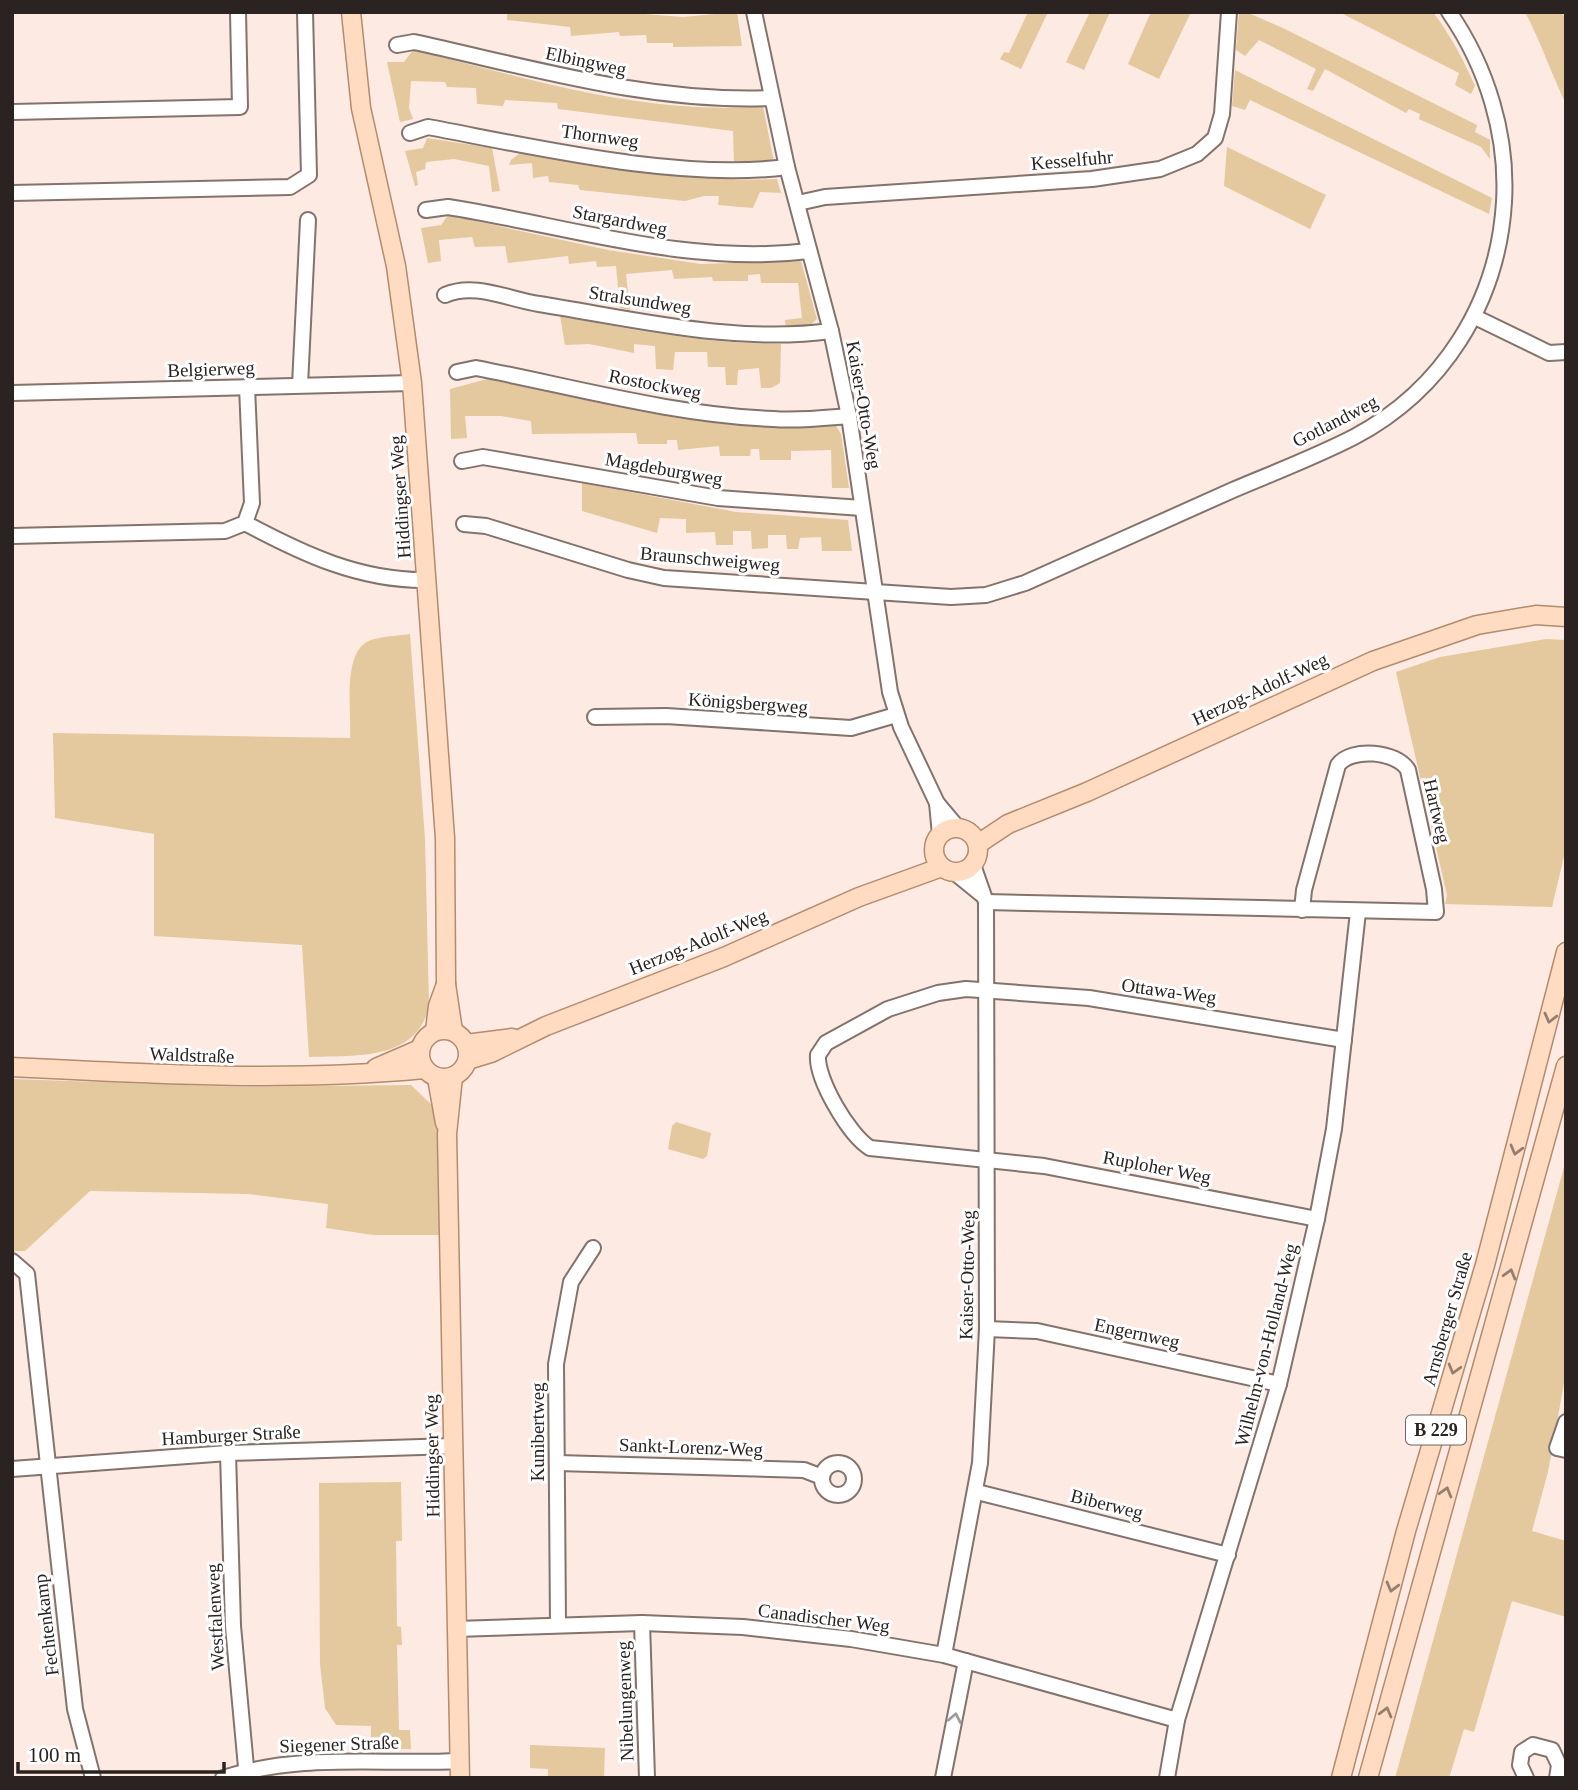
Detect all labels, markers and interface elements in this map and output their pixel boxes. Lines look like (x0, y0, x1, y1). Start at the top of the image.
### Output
street label: Elbingweg (544, 42, 629, 80)
street label: Thornweg (560, 120, 641, 152)
street label: Kesselfuhr (1030, 146, 1115, 174)
street label: Stargardweg (571, 201, 669, 240)
street label: Stralsundweg (587, 282, 693, 319)
street label: Kaiser-Otto-Weg (842, 339, 886, 471)
street label: Belgierweg (167, 357, 256, 381)
street label: Rostockweg (607, 365, 704, 403)
street label: Gotlandweg (1289, 390, 1382, 451)
street label: Hiddingser Weg (385, 434, 415, 559)
street label: Magdeburgweg (604, 448, 725, 490)
street label: Braunschweigweg (639, 542, 781, 576)
street label: Herzog-Adolf-Weg (1189, 648, 1332, 730)
street label: Königsbergweg (687, 688, 809, 718)
street label: Hartweg (1419, 777, 1455, 846)
street label: Herzog-Adolf-Weg (626, 905, 771, 979)
street label: Ottawa-Weg (1120, 974, 1218, 1008)
one-way arrow (1544, 1012, 1558, 1024)
street label: Waldstraße (149, 1043, 235, 1067)
one-way arrow (1510, 1143, 1524, 1155)
street label: Ruploher Weg (1101, 1146, 1213, 1188)
street label: Kaiser-Otto-Weg (955, 1209, 979, 1340)
street label: Wilhelm-von-Holland-Weg (1231, 1241, 1302, 1449)
street label: Arnsberger Straße (1418, 1250, 1476, 1388)
one-way arrow (1501, 1268, 1516, 1280)
street label: Engernweg (1092, 1314, 1182, 1352)
one-way arrow (1448, 1362, 1463, 1374)
street label: Kunibertweg (527, 1382, 548, 1482)
street label: Hiddingser Weg (420, 1394, 444, 1518)
road number: B 229 (1406, 1415, 1466, 1444)
street label: Hamburger Straße (161, 1421, 301, 1449)
street label: Sankt-Lorenz-Weg (619, 1434, 764, 1460)
street label: Biberweg (1069, 1485, 1146, 1523)
one-way arrow (1437, 1487, 1452, 1499)
street label: Westfalenweg (202, 1562, 228, 1671)
street label: Fechtenkamp (29, 1573, 63, 1677)
one-way arrow (1385, 1581, 1400, 1593)
street label: Canadischer Weg (757, 1599, 892, 1637)
street label: Nibelungenweg (612, 1640, 638, 1761)
one-way arrow (1378, 1706, 1392, 1718)
one-way arrow (947, 1712, 962, 1724)
scale bar (18, 1730, 224, 1774)
street label: Siegener Straße (279, 1731, 399, 1757)
text: 100 m (28, 1743, 81, 1767)

